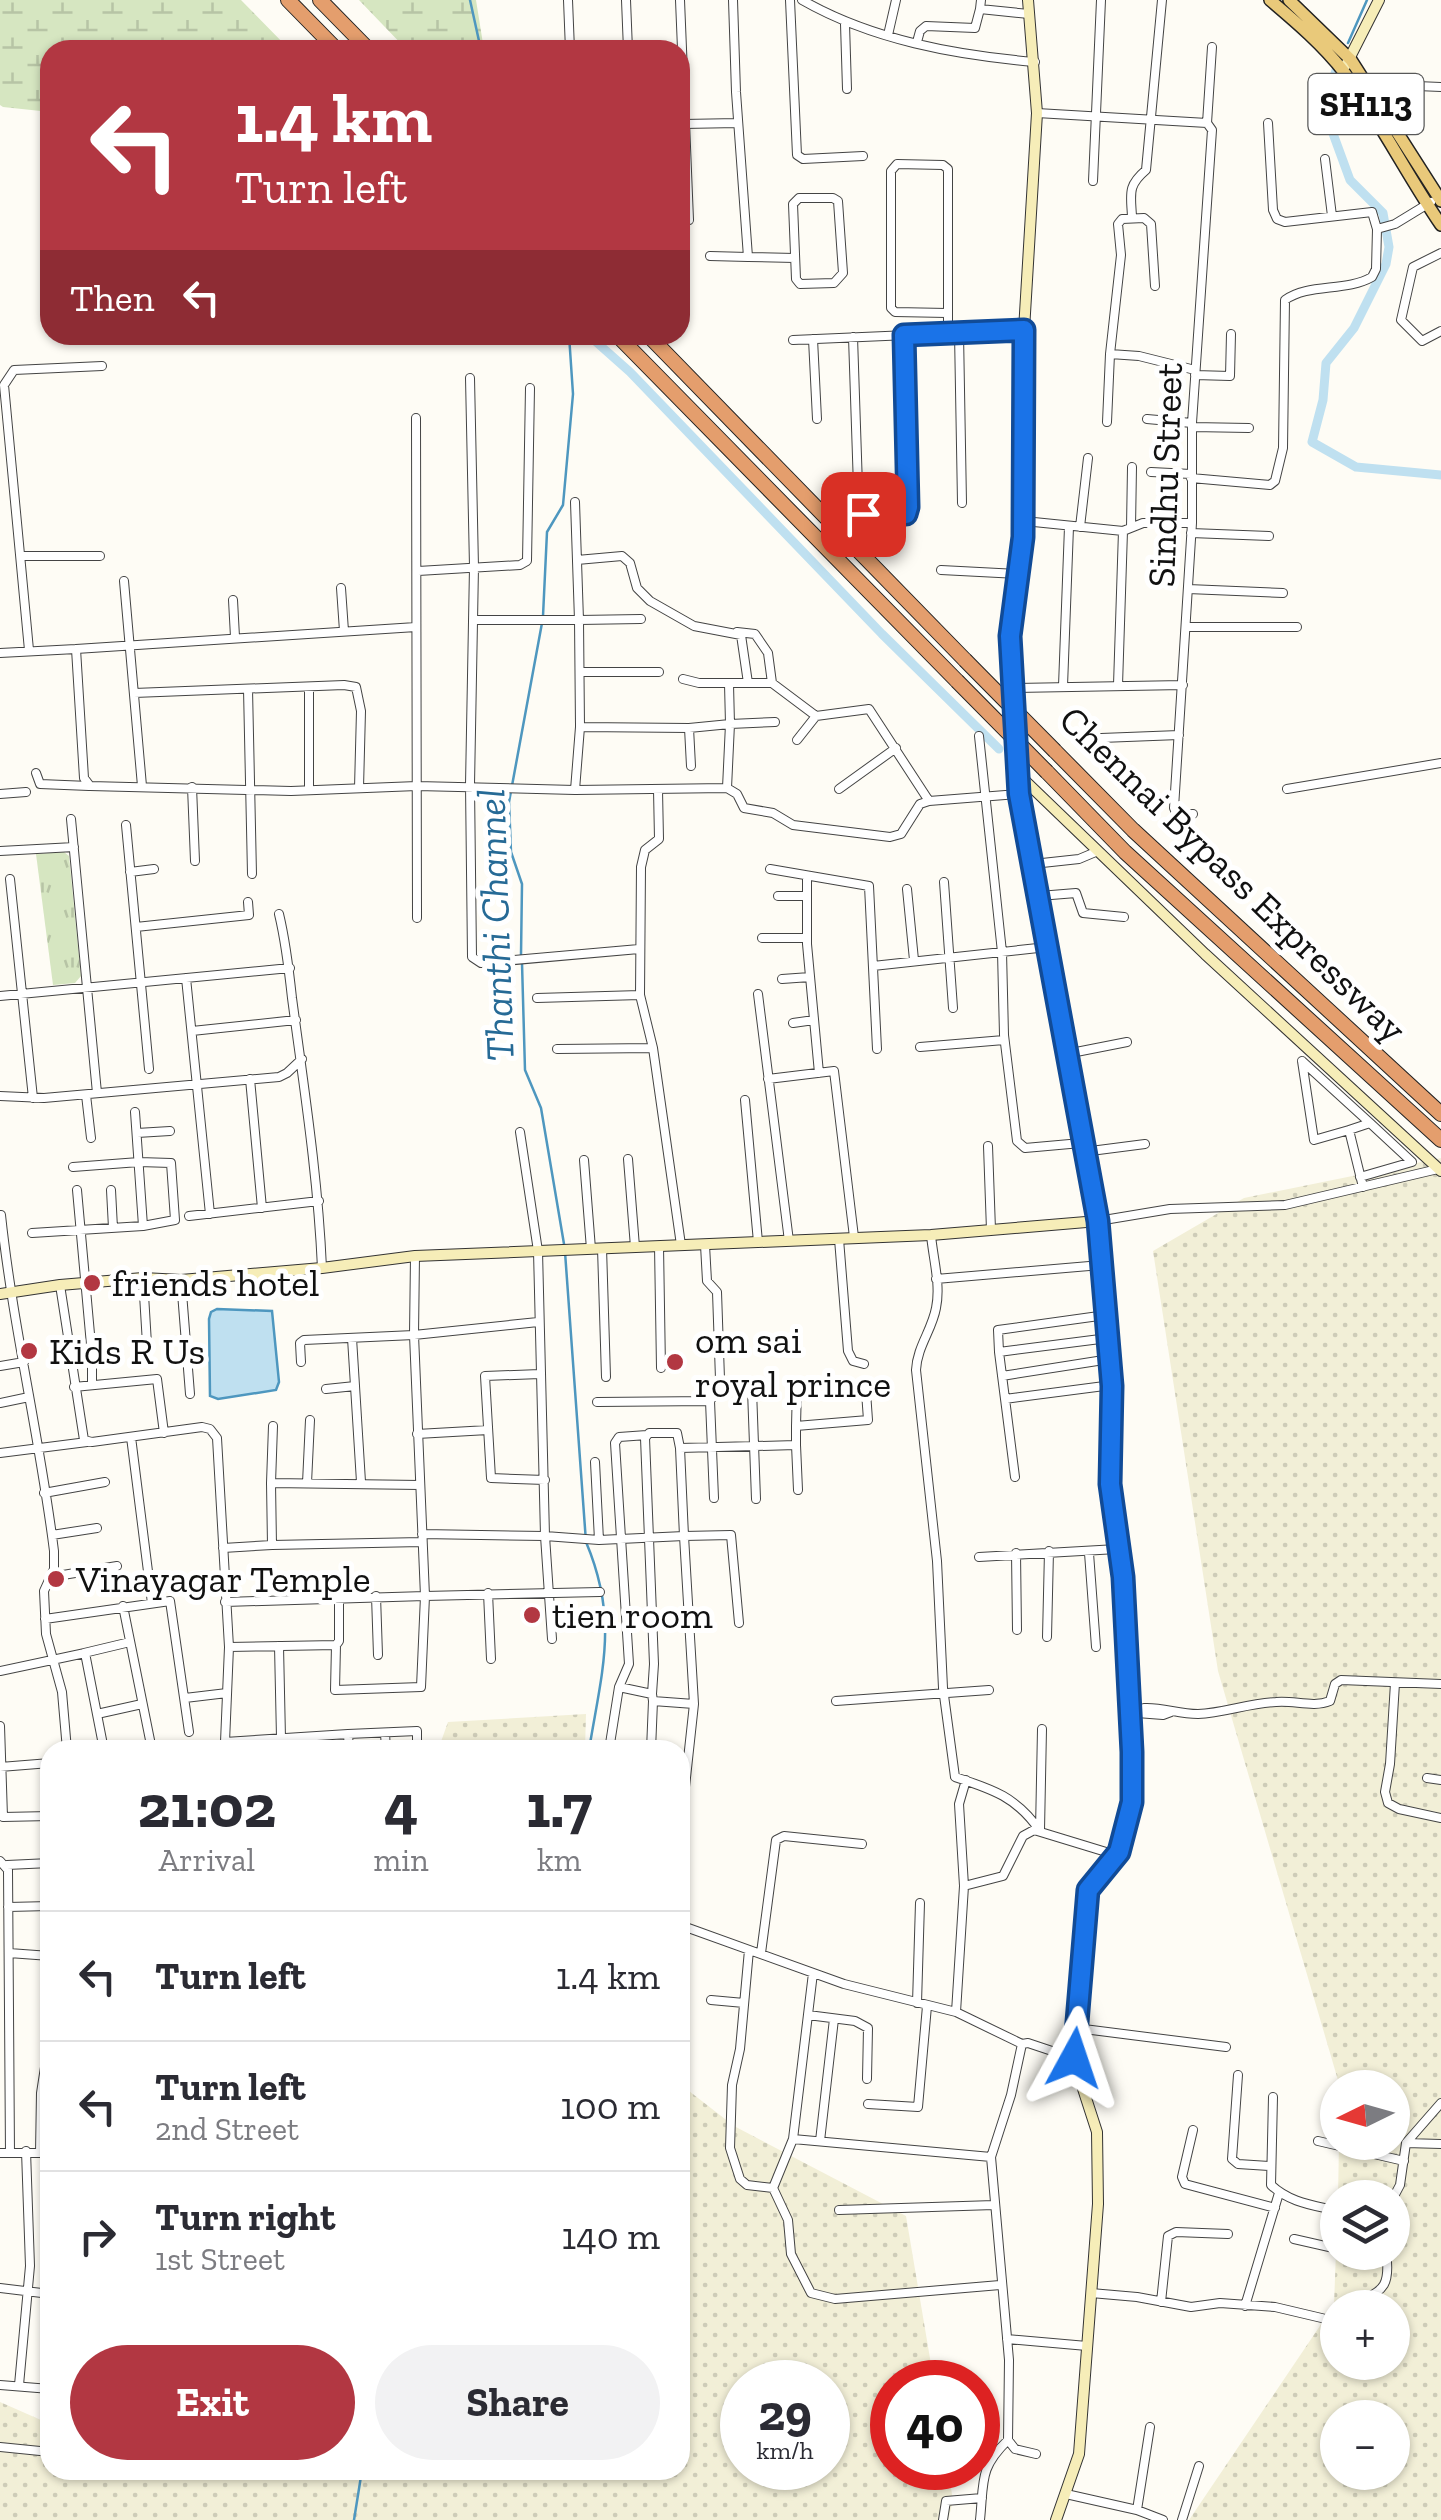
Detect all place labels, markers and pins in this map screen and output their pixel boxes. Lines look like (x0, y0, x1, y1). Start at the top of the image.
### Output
pin (821, 472, 906, 557)
place label: friends hotel (112, 1260, 319, 1306)
marker: friends hotel (81, 1272, 103, 1294)
place label: om sai royal prince (695, 1317, 891, 1407)
place label: Kids R Us (49, 1328, 205, 1374)
marker: Kids R Us (18, 1340, 40, 1362)
marker: om sai royal prince (664, 1351, 686, 1373)
place label: Vinayagar Temple (75, 1556, 371, 1602)
marker: Vinayagar Temple (45, 1568, 67, 1590)
place label: tien room (552, 1592, 713, 1638)
marker: tien room (521, 1604, 543, 1626)

